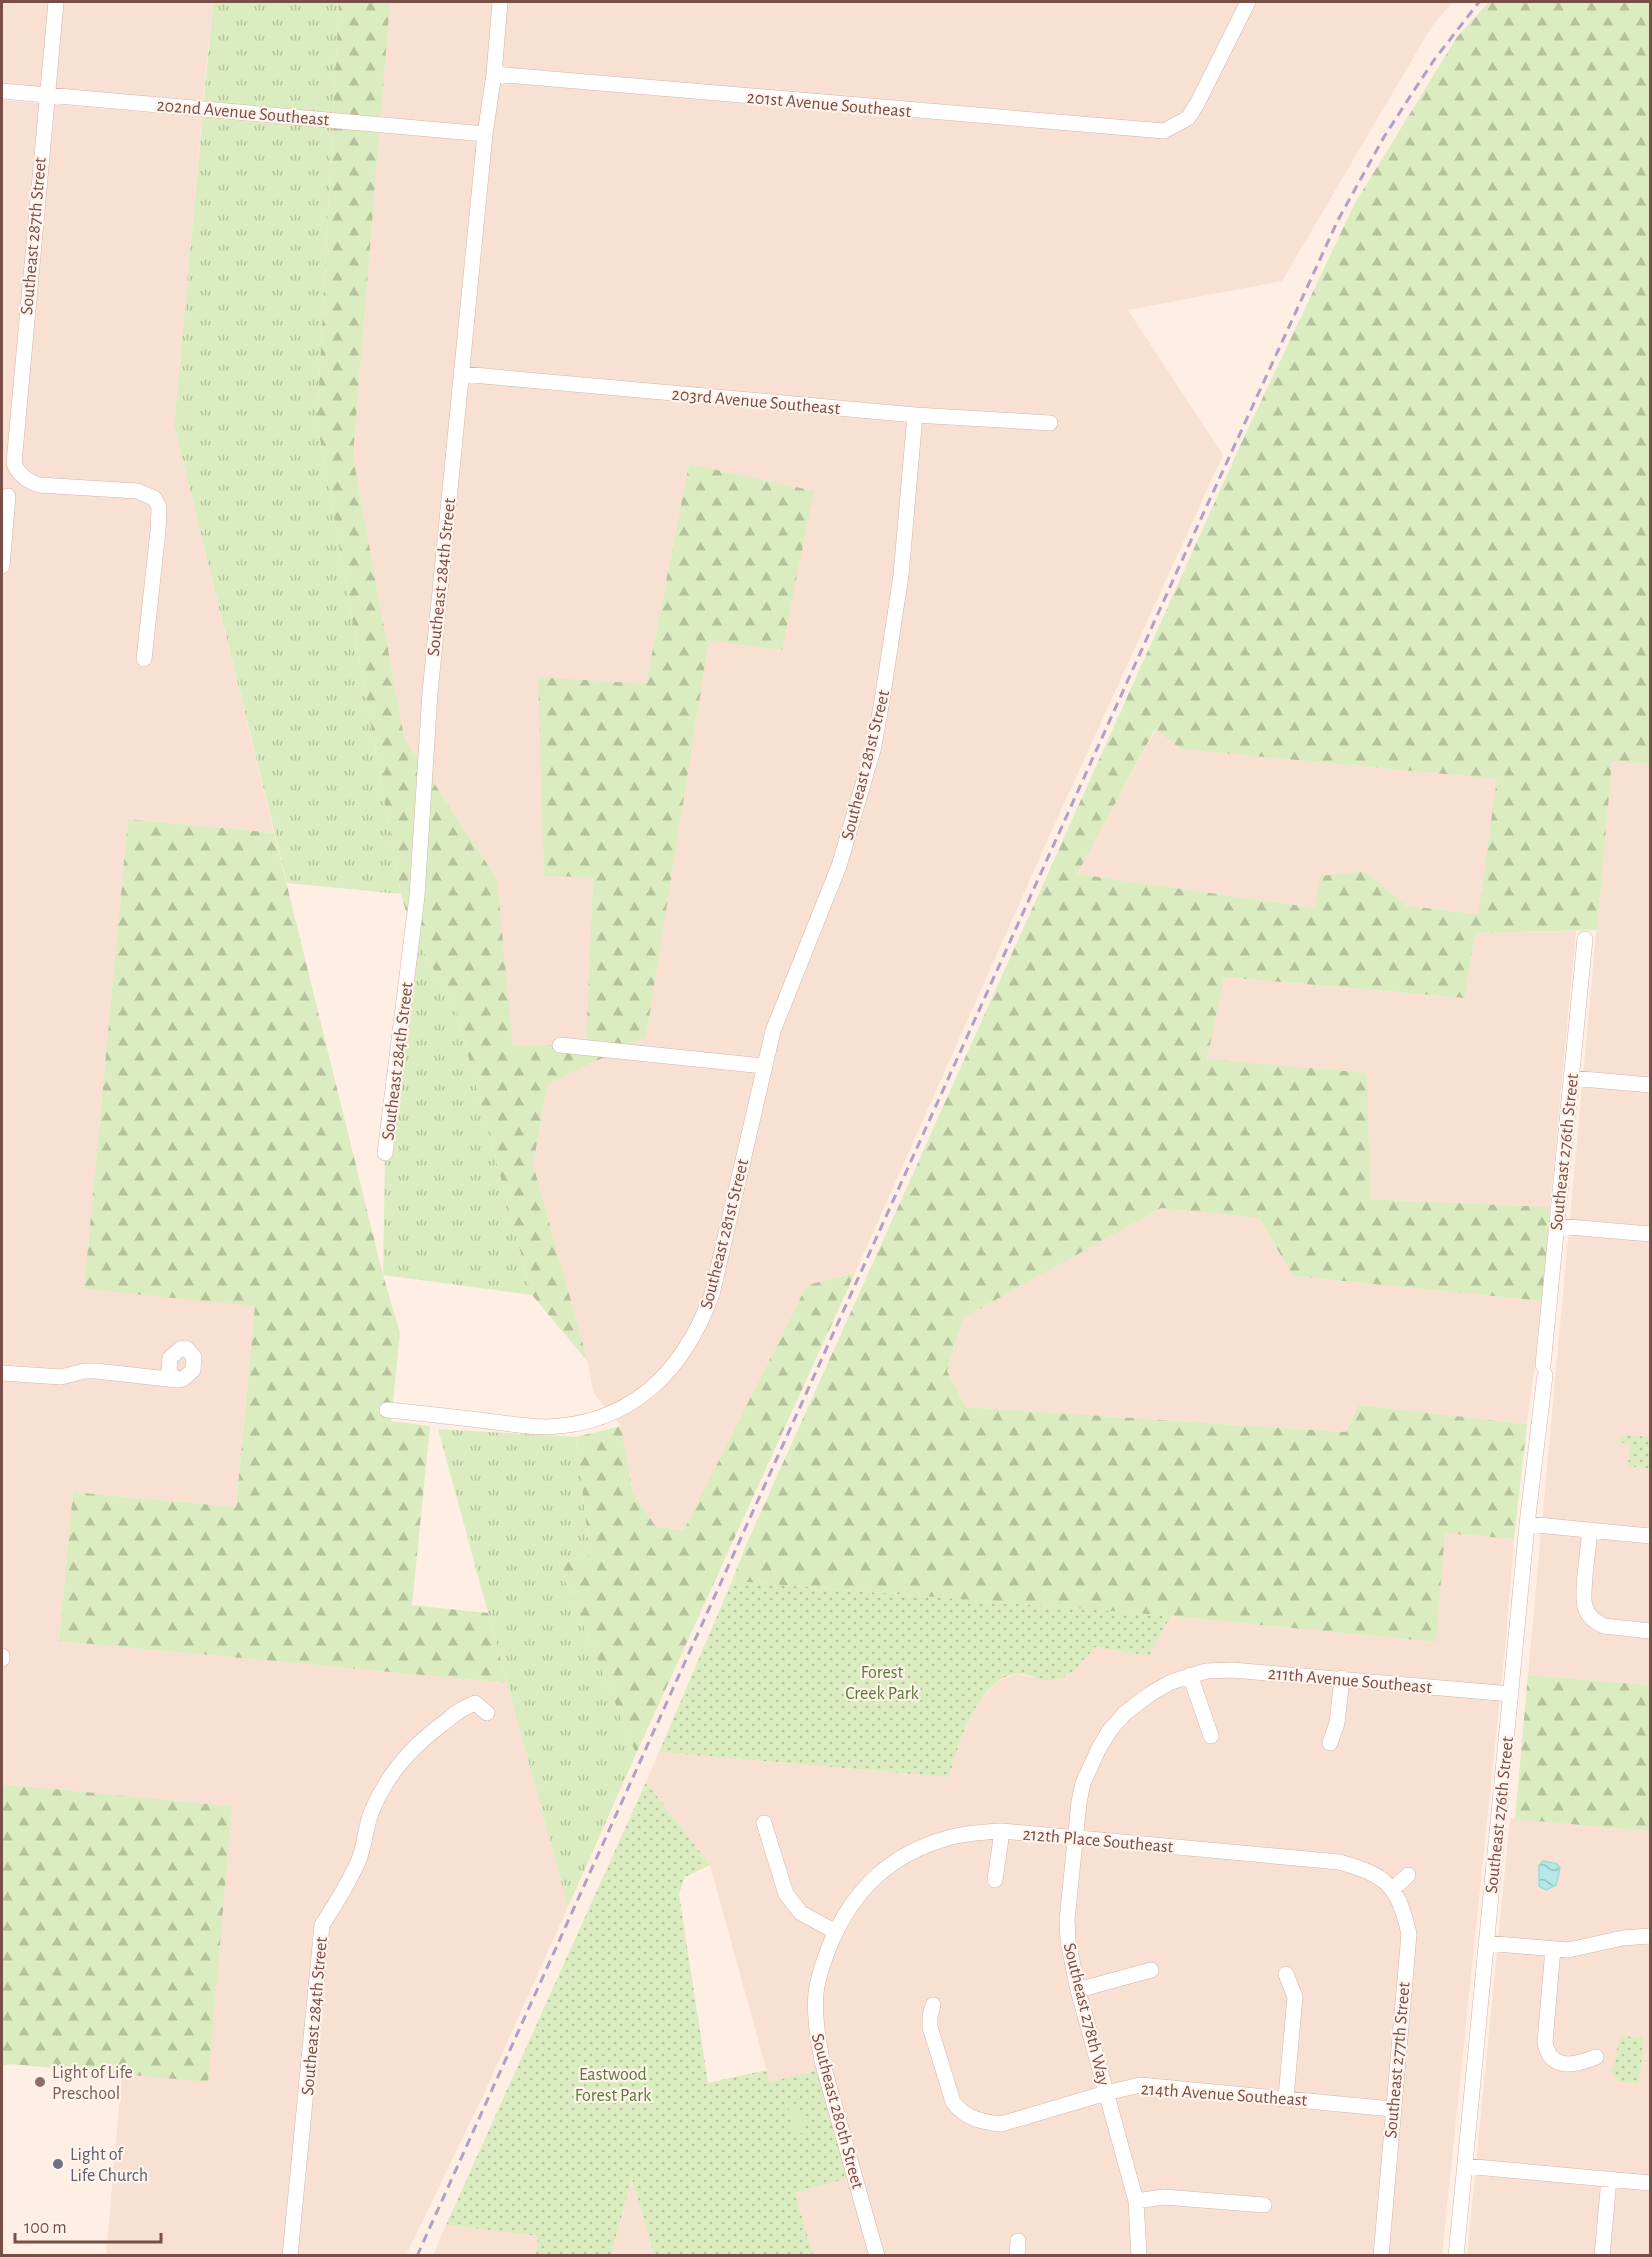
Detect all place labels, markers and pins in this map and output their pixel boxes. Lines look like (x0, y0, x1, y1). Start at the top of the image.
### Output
place label: Light of Life Preschool (52, 2064, 133, 2103)
marker: Light of Life Preschool (33, 2075, 47, 2089)
place label: Light of Life Church (70, 2146, 148, 2185)
marker: Light of Life Church (51, 2157, 65, 2171)

